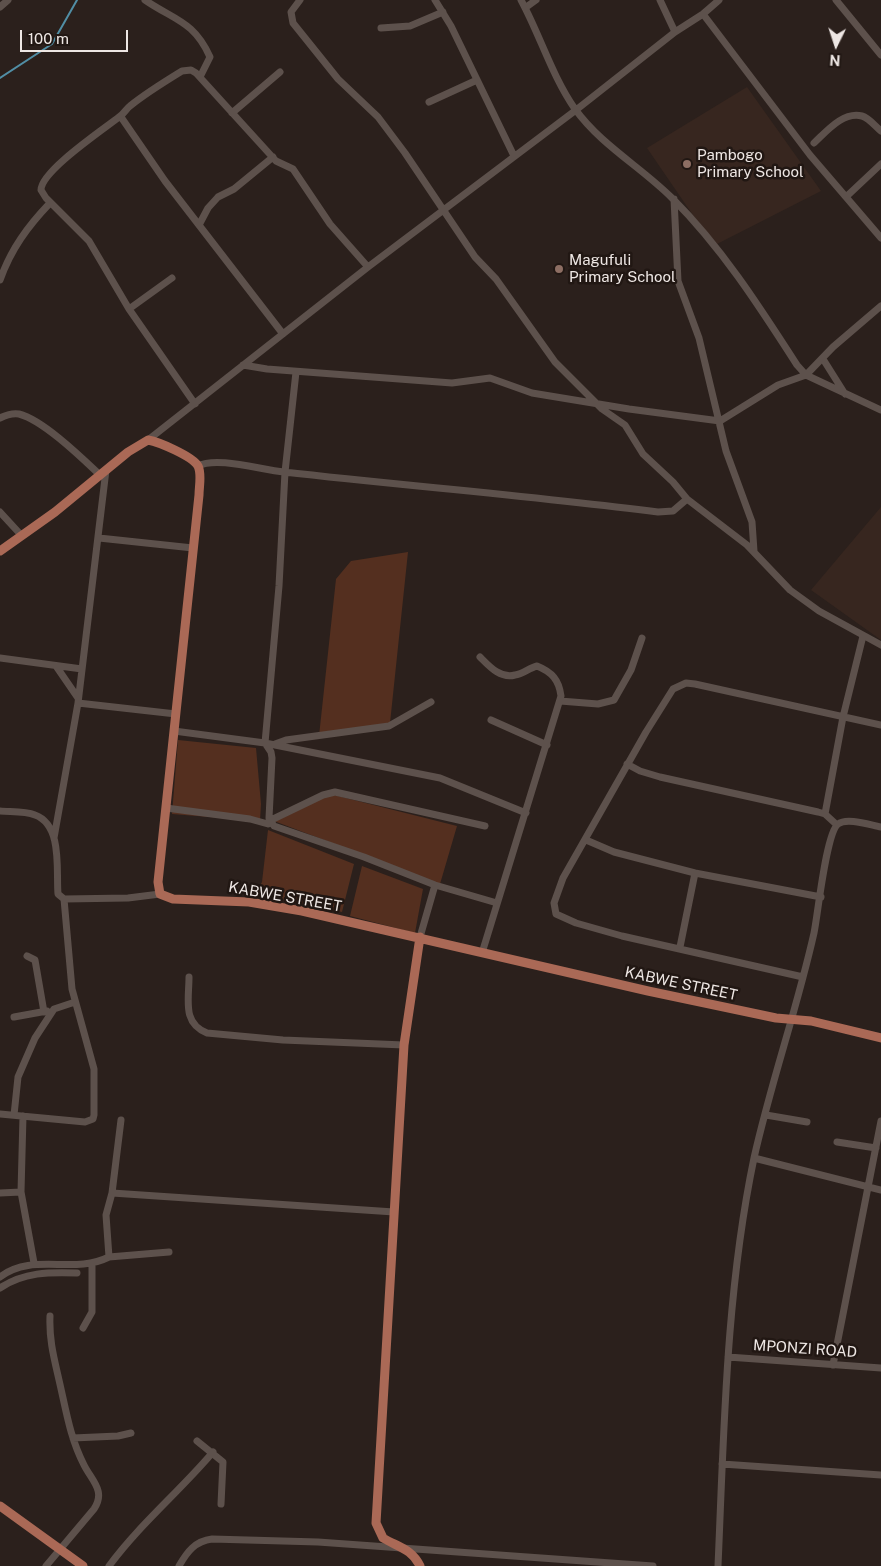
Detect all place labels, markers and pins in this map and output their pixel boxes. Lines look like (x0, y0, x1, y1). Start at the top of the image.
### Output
place label: Pambogo Primary School (697, 146, 803, 181)
marker: Pambogo Primary School (681, 158, 693, 170)
place label: Magufuli Primary School (569, 251, 675, 286)
marker: Magufuli Primary School (553, 263, 565, 275)

